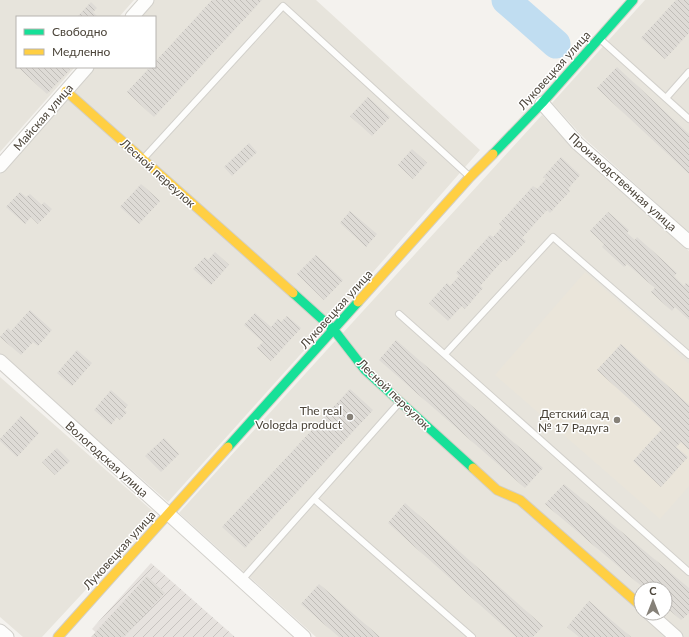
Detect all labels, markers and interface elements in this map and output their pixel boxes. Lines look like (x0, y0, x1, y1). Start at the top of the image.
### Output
legend (16, 16, 156, 68)
text: Свободно (52, 24, 108, 39)
street label: Луковецкая улица (514, 27, 593, 113)
text: Медленно (52, 44, 111, 59)
street label: Майская улица (10, 81, 76, 153)
street label: Производственная улица (566, 130, 680, 234)
street label: Лесной переулок (117, 135, 199, 211)
street label: Луковецкая улица (296, 266, 375, 352)
street label: Лесной переулок (354, 355, 434, 433)
place label: The real Vologda product (255, 403, 343, 432)
place label: Детский сад № 17 Радуга (538, 406, 610, 435)
marker: The real Vologda product (345, 412, 355, 422)
marker: Детский сад № 17 Радуга (612, 415, 622, 425)
street label: Вологодская улица (62, 418, 152, 500)
street label: Луковецкая улица (79, 507, 158, 593)
north arrow (633, 581, 673, 621)
text: С (649, 584, 657, 597)

